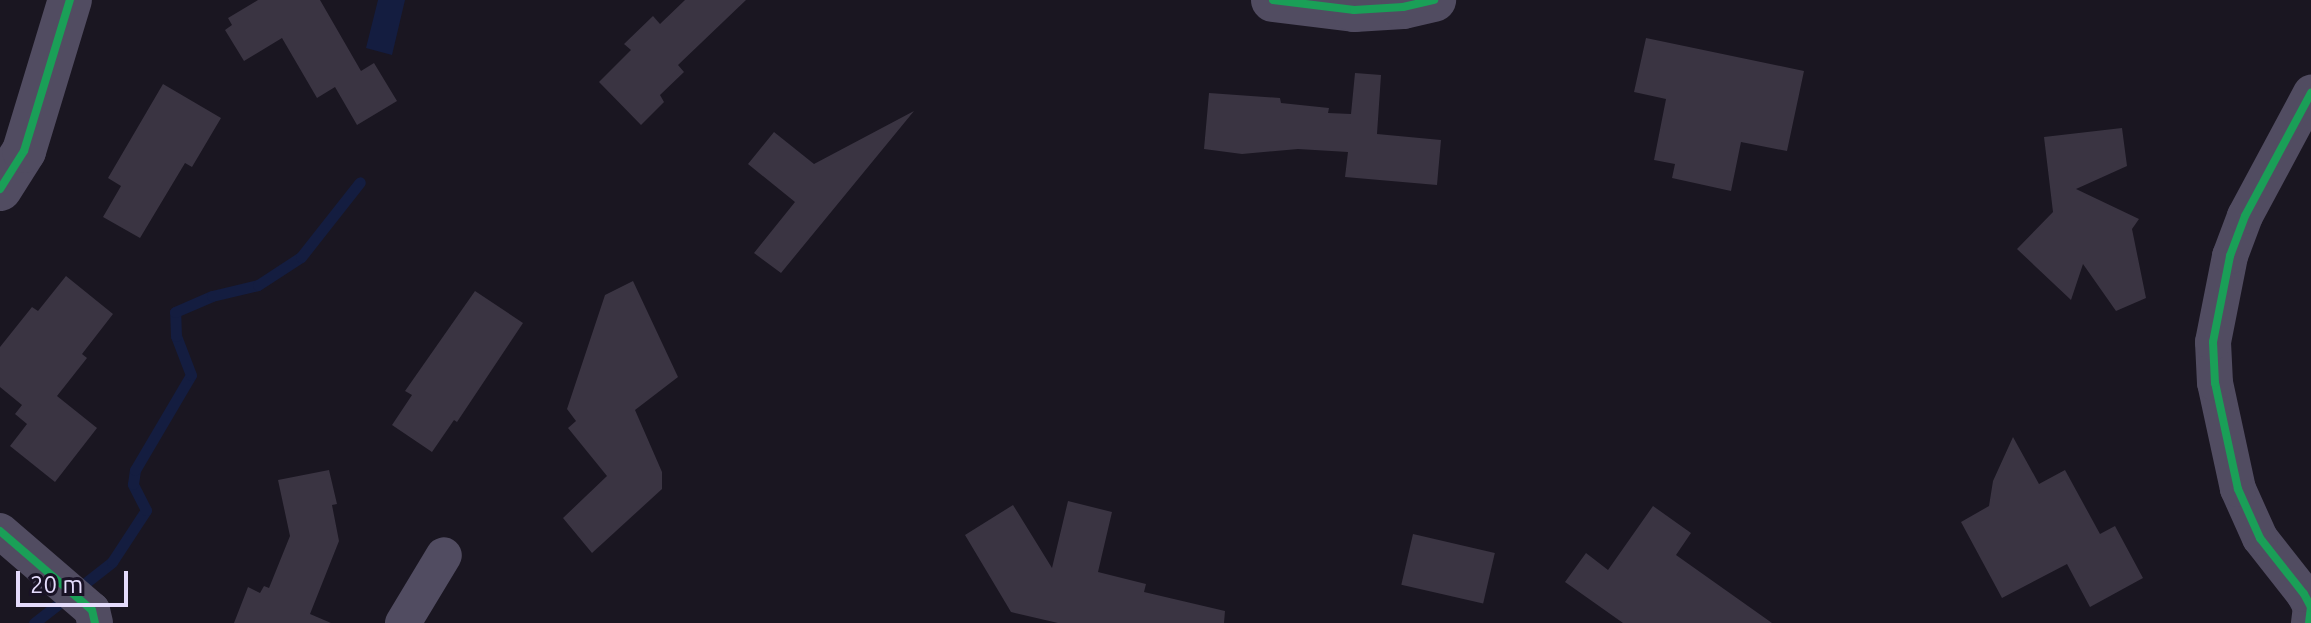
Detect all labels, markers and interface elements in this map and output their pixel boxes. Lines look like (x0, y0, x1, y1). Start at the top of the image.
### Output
scale bar (20, 555, 132, 605)
text: 20 m (30, 571, 83, 598)

